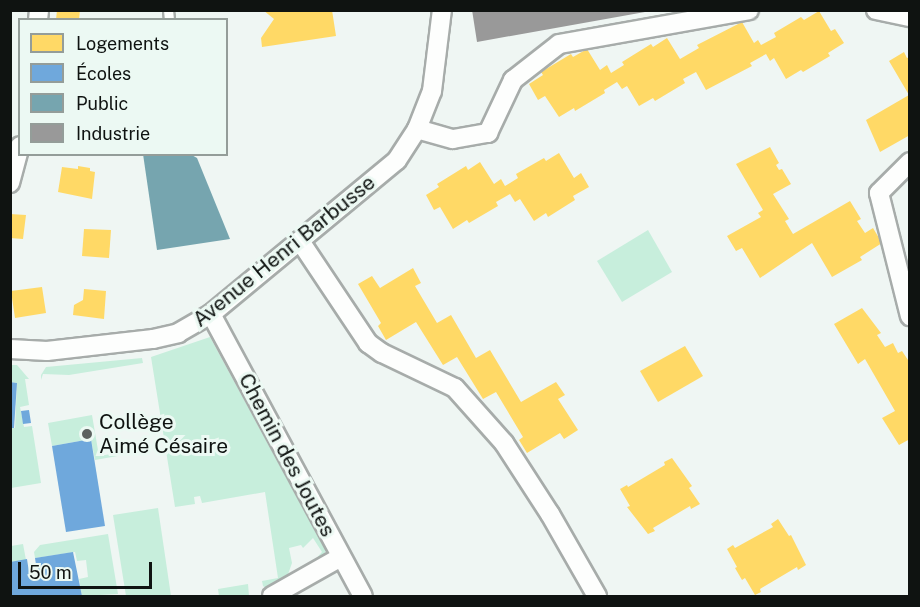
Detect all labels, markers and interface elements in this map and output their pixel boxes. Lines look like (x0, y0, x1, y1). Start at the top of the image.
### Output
legend (18, 18, 228, 156)
text: Logements (76, 33, 169, 54)
text: Écoles (76, 63, 131, 84)
text: Public (76, 93, 128, 114)
text: Industrie (76, 123, 150, 144)
street label: Avenue Henri Barbusse (188, 170, 380, 332)
street label: Chemin des Joutes (233, 369, 341, 541)
place label: Collège Aimé Césaire (99, 409, 228, 459)
marker: Collège Aimé Césaire (80, 427, 94, 441)
scale bar (21, 550, 154, 588)
text: 50 m (29, 562, 72, 583)

